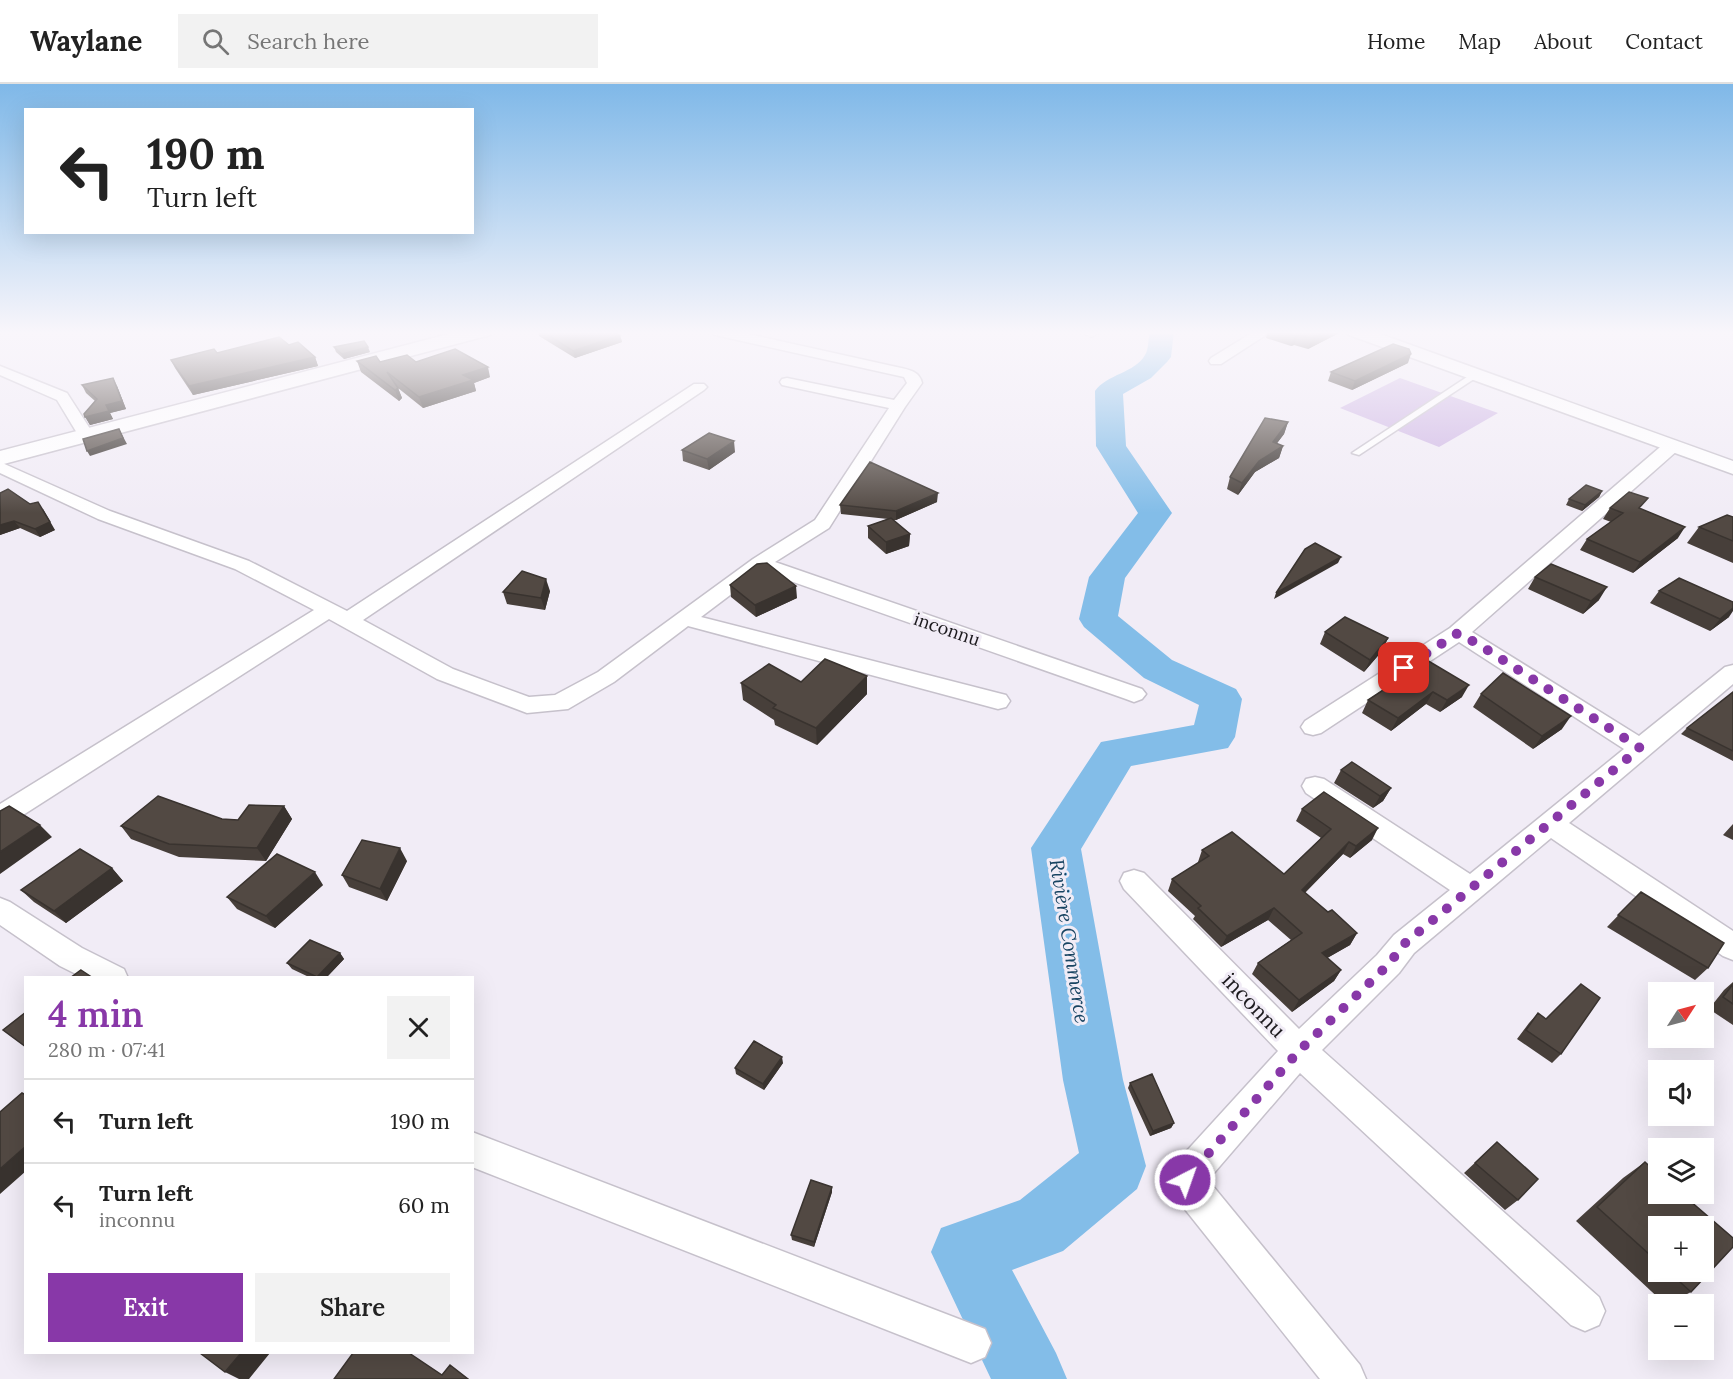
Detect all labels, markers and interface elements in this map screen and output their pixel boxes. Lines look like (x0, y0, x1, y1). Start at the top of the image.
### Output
search box (178, 14, 598, 68)
text: Waylane (30, 23, 142, 59)
icon: search (199, 25, 232, 58)
text: Search here (247, 27, 370, 55)
text: Home (1367, 28, 1425, 55)
text: Map (1458, 28, 1501, 55)
text: About (1534, 28, 1592, 55)
text: Contact (1625, 28, 1703, 55)
text: 190 m (147, 127, 265, 181)
icon: left (48, 132, 126, 210)
text: Turn left (147, 180, 257, 214)
street label: inconnu (911, 607, 983, 651)
pin (1378, 642, 1429, 693)
icon: arrive (1387, 651, 1420, 684)
water label: Rivière Commerce (1045, 857, 1095, 1025)
street label: inconnu (1216, 967, 1292, 1043)
north arrow (1648, 982, 1714, 1048)
map controls (1648, 982, 1714, 1360)
text: 4 min (48, 991, 144, 1037)
button: close (387, 996, 450, 1059)
text: 280 m · 07:41 (48, 1037, 165, 1062)
button: sound (1648, 1060, 1714, 1126)
icon: left (48, 1105, 81, 1138)
text: Turn left (99, 1107, 193, 1135)
text: 190 m (390, 1107, 450, 1135)
button: layers (1648, 1138, 1714, 1204)
position arrow (1153, 1148, 1217, 1212)
text: Turn left (99, 1179, 193, 1207)
icon: left (48, 1189, 81, 1222)
text: 60 m (398, 1191, 450, 1219)
text: inconnu (99, 1207, 175, 1232)
button: + (1648, 1216, 1714, 1282)
button: Exit (48, 1273, 243, 1342)
button: Share (255, 1273, 450, 1342)
button: − (1648, 1294, 1714, 1360)

